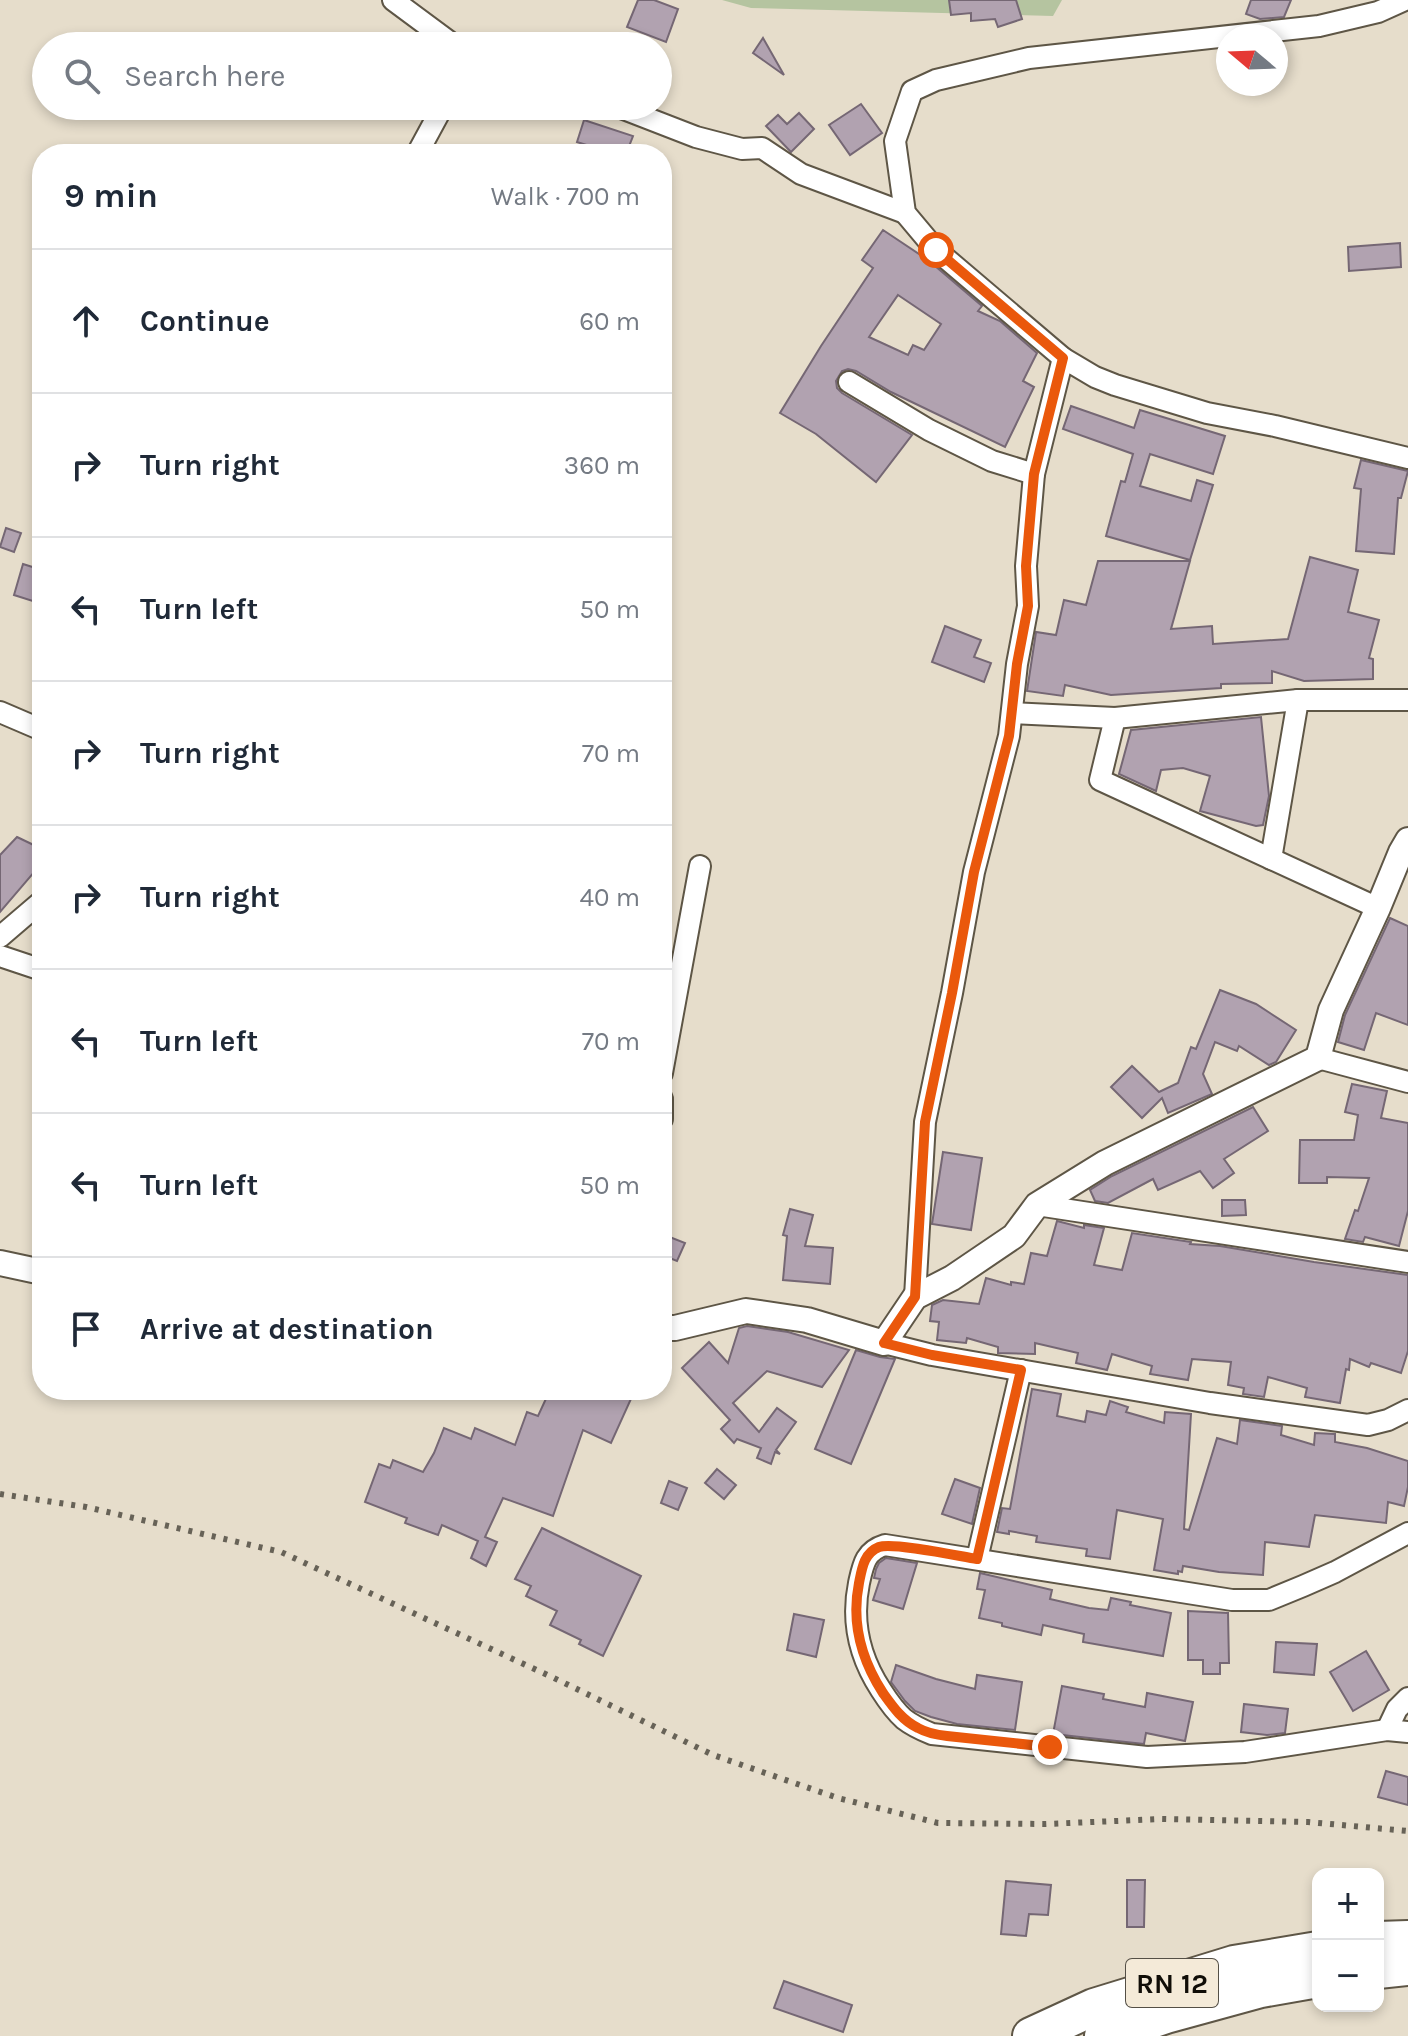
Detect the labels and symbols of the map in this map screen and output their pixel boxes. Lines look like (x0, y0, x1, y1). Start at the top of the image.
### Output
north arrow (1216, 24, 1288, 96)
route start (918, 232, 954, 268)
route end (1032, 1729, 1068, 1765)
road number: RN 12 (1126, 1959, 1218, 2007)

